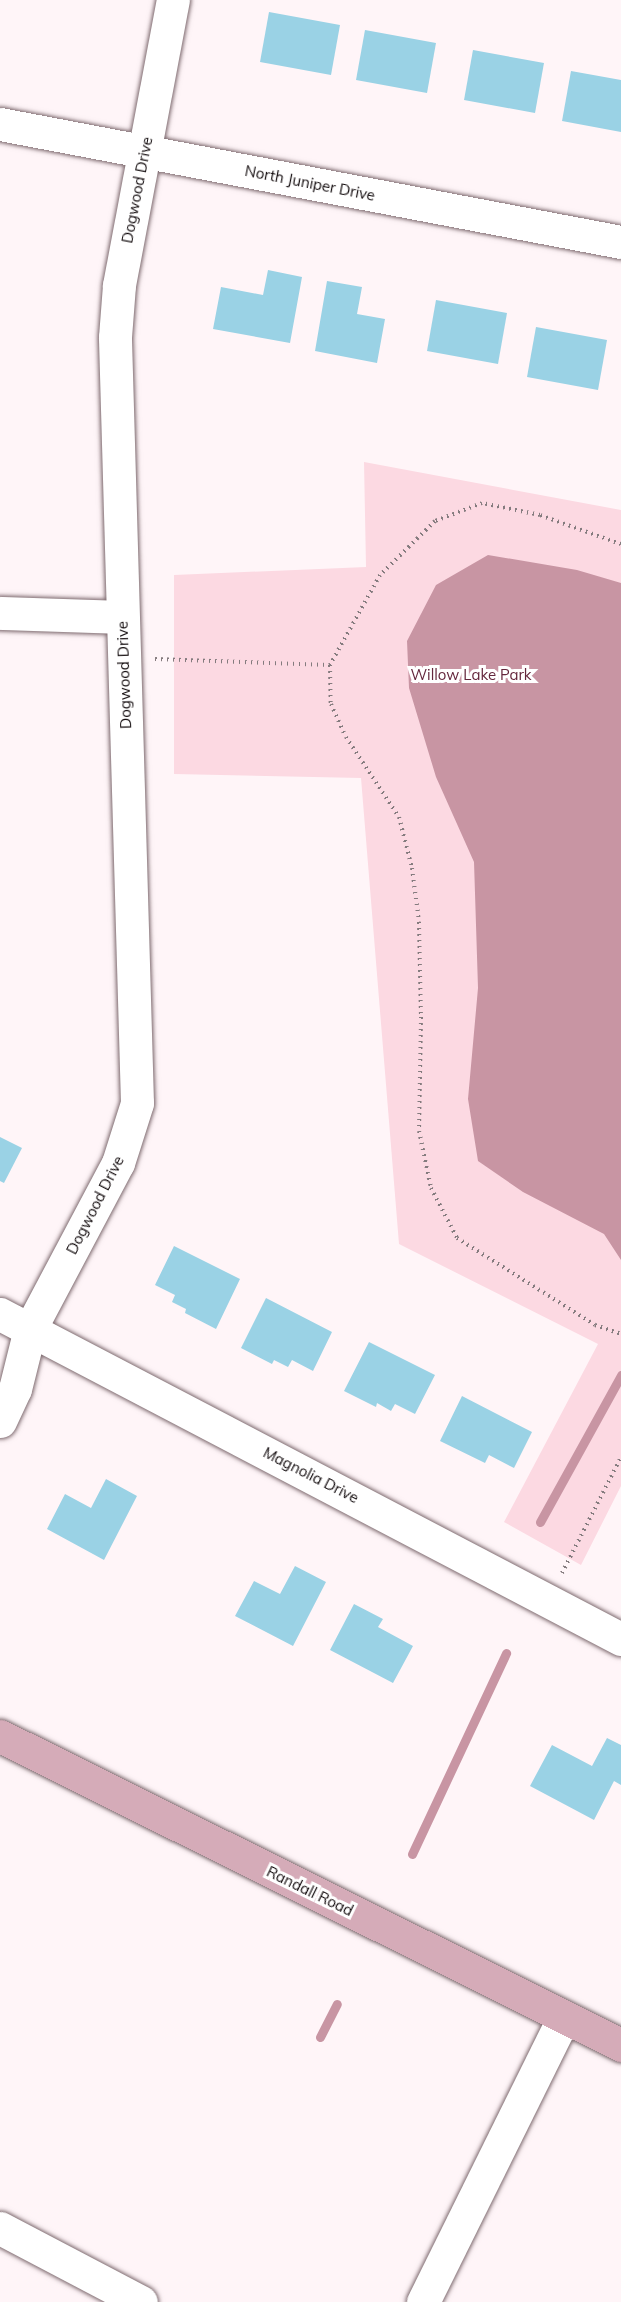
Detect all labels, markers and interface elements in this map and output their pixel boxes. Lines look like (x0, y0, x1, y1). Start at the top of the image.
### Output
street label: Dogwood Drive (118, 135, 156, 245)
street label: North Juniper Drive (243, 162, 377, 204)
street label: Dogwood Drive (113, 621, 135, 729)
park label: Willow Lake Park (410, 666, 532, 684)
street label: Dogwood Drive (62, 1153, 128, 1257)
street label: Magnolia Drive (260, 1443, 362, 1507)
street label: Randall Road (264, 1862, 356, 1920)

